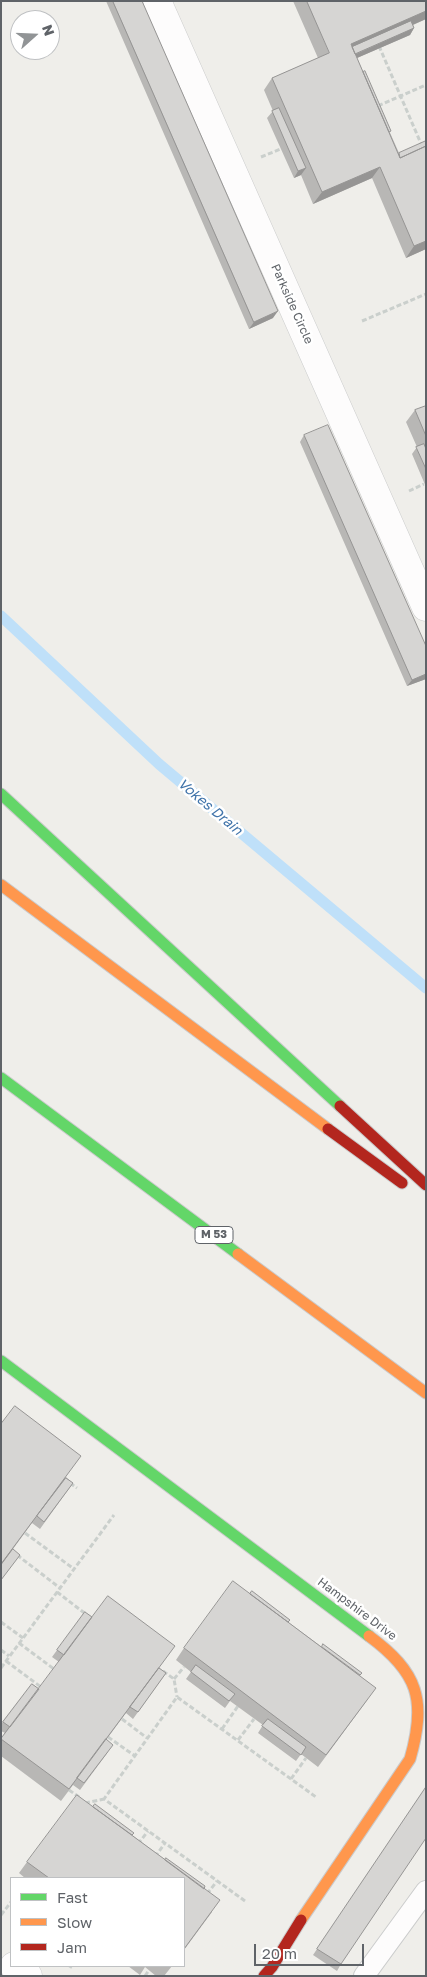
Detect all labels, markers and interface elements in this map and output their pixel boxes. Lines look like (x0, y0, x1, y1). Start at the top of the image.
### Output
north arrow (10, 10, 60, 60)
text: N (39, 22, 58, 38)
street label: Parkside Circle (268, 262, 316, 346)
water label: Vokes Drain (174, 775, 246, 839)
road number: M 53 (195, 1226, 233, 1244)
street label: Hampshire Drive (315, 1575, 399, 1643)
legend (10, 1877, 185, 1967)
text: Fast (57, 1888, 88, 1906)
text: Slow (57, 1913, 92, 1931)
scale bar (257, 1934, 367, 1966)
text: Jam (57, 1938, 87, 1956)
text: 20 m (262, 1944, 297, 1962)

